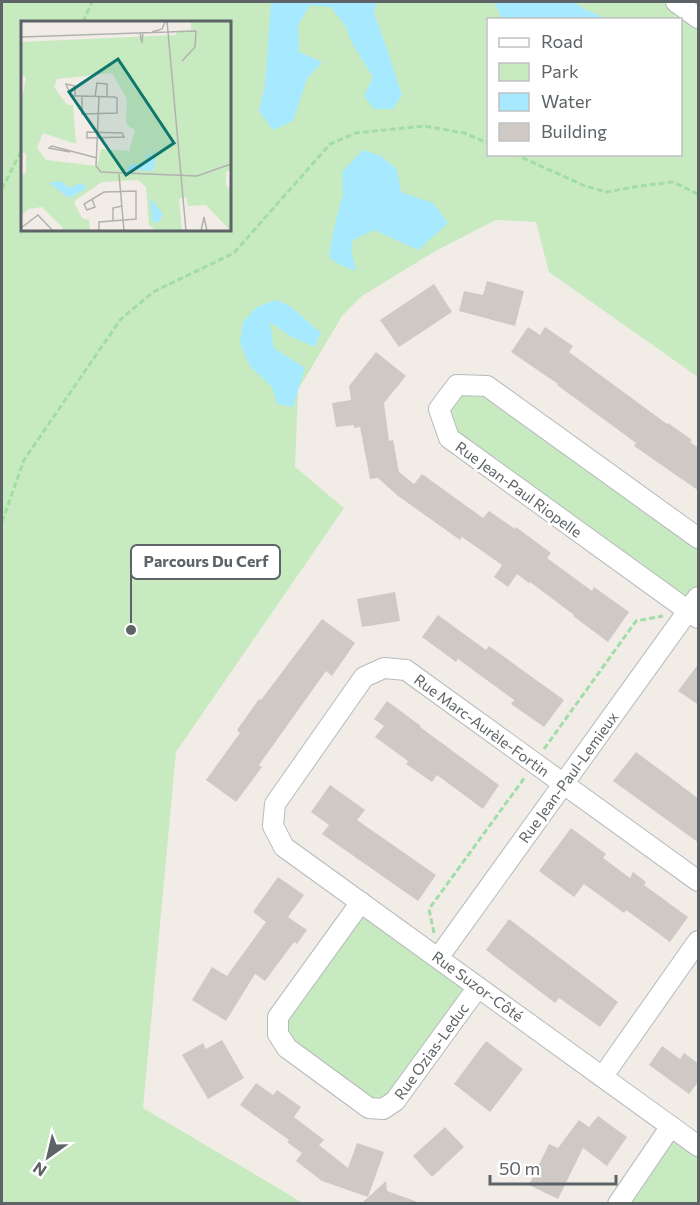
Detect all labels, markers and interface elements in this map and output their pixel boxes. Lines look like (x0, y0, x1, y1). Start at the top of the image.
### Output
legend (487, 18, 682, 156)
inset map (21, 21, 231, 231)
text: Road (541, 30, 583, 52)
text: Park (541, 60, 579, 82)
text: Water (541, 90, 592, 112)
text: Building (541, 120, 607, 142)
street label: Rue Jean-Paul Riopelle (452, 437, 586, 541)
callout: Parcours Du Cerf (131, 545, 280, 579)
text: Parcours Du Cerf (144, 551, 269, 570)
street label: Rue Marc-Aurèle-Fortin (411, 670, 553, 780)
street label: Rue Jean-Paul-Lemieux (514, 708, 622, 846)
street label: Rue Suzor-Côté (429, 947, 527, 1025)
street label: Rue Ozias-Leduc (390, 999, 472, 1103)
north arrow (18, 1127, 78, 1187)
scale bar (490, 1148, 616, 1186)
text: 50 m (499, 1157, 540, 1179)
text: N (29, 1159, 50, 1181)

